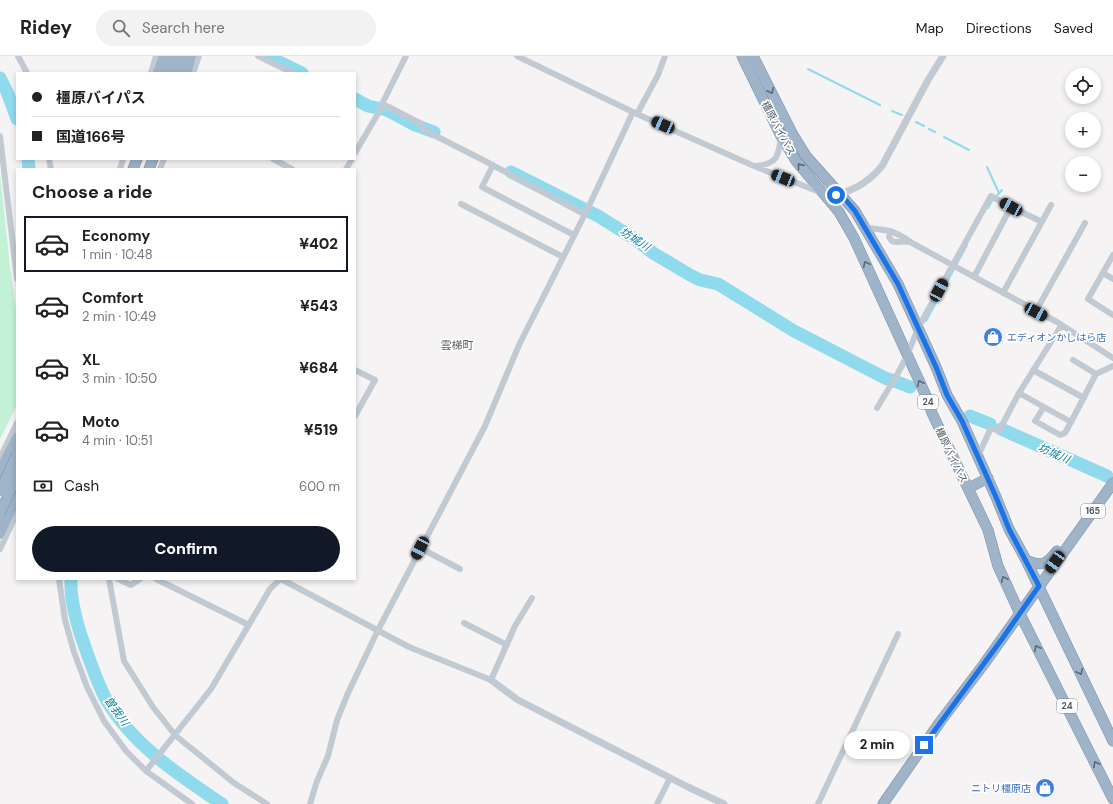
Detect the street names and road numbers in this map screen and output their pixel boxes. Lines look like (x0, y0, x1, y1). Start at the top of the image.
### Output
street label: 橿原バイパス (759, 99, 798, 158)
road number: 24 (918, 395, 938, 409)
street label: 橿原バイパス (933, 425, 971, 485)
road number: 165 (1081, 504, 1105, 518)
road number: 24 (1057, 699, 1077, 713)

